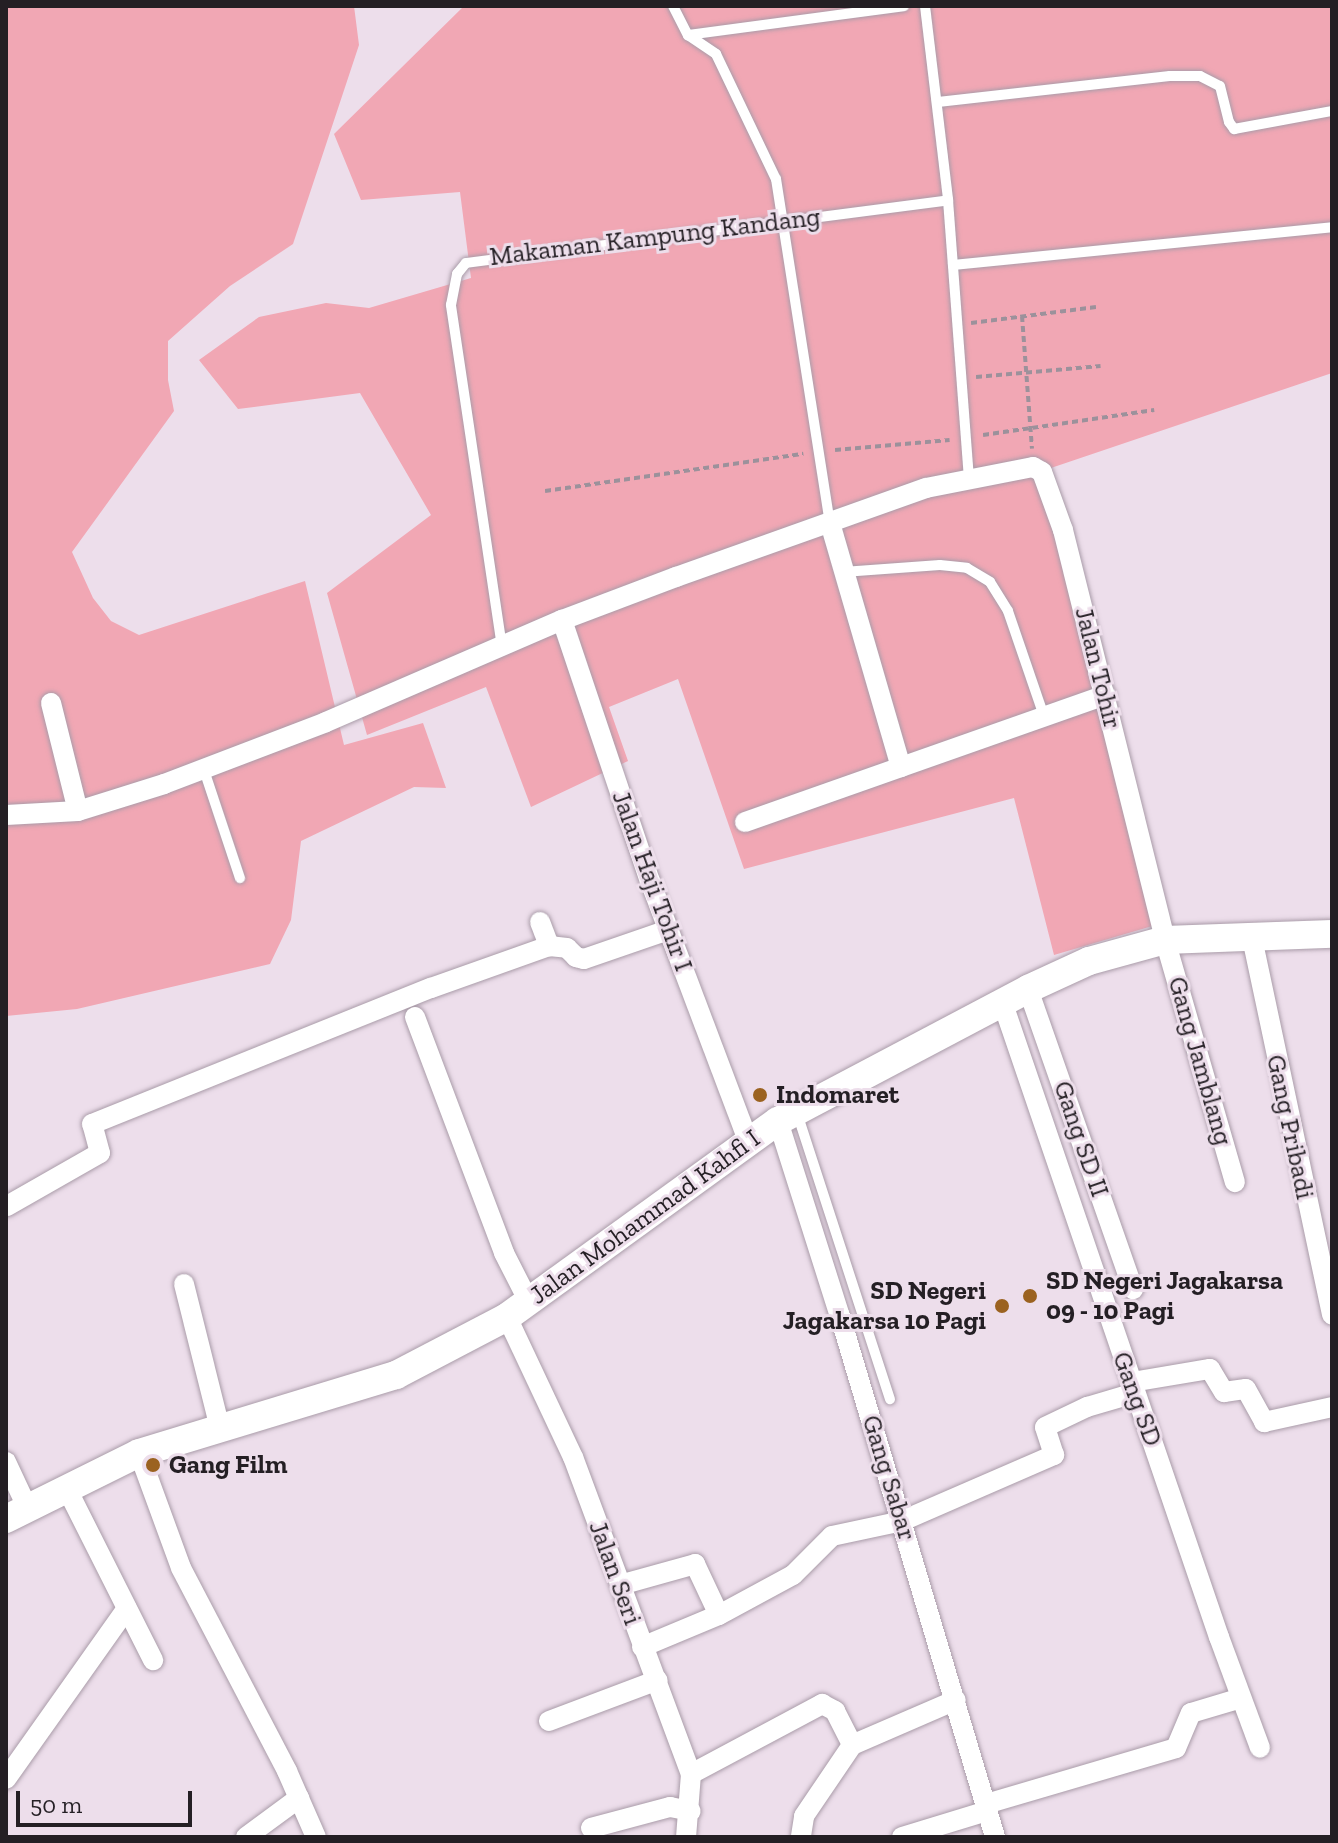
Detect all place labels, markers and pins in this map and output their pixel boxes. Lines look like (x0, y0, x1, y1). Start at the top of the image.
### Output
place label: Indomaret (776, 1079, 899, 1111)
marker: Indomaret (751, 1086, 769, 1104)
place label: SD Negeri Jagakarsa 09 - 10 Pagi (1046, 1265, 1284, 1326)
place label: SD Negeri Jagakarsa 10 Pagi (783, 1275, 986, 1336)
marker: SD Negeri Jagakarsa 09 - 10 Pagi (1021, 1287, 1039, 1305)
marker: SD Negeri Jagakarsa 10 Pagi (993, 1297, 1011, 1315)
place label: Gang Film (169, 1449, 288, 1481)
marker: Gang Film (144, 1456, 162, 1474)

